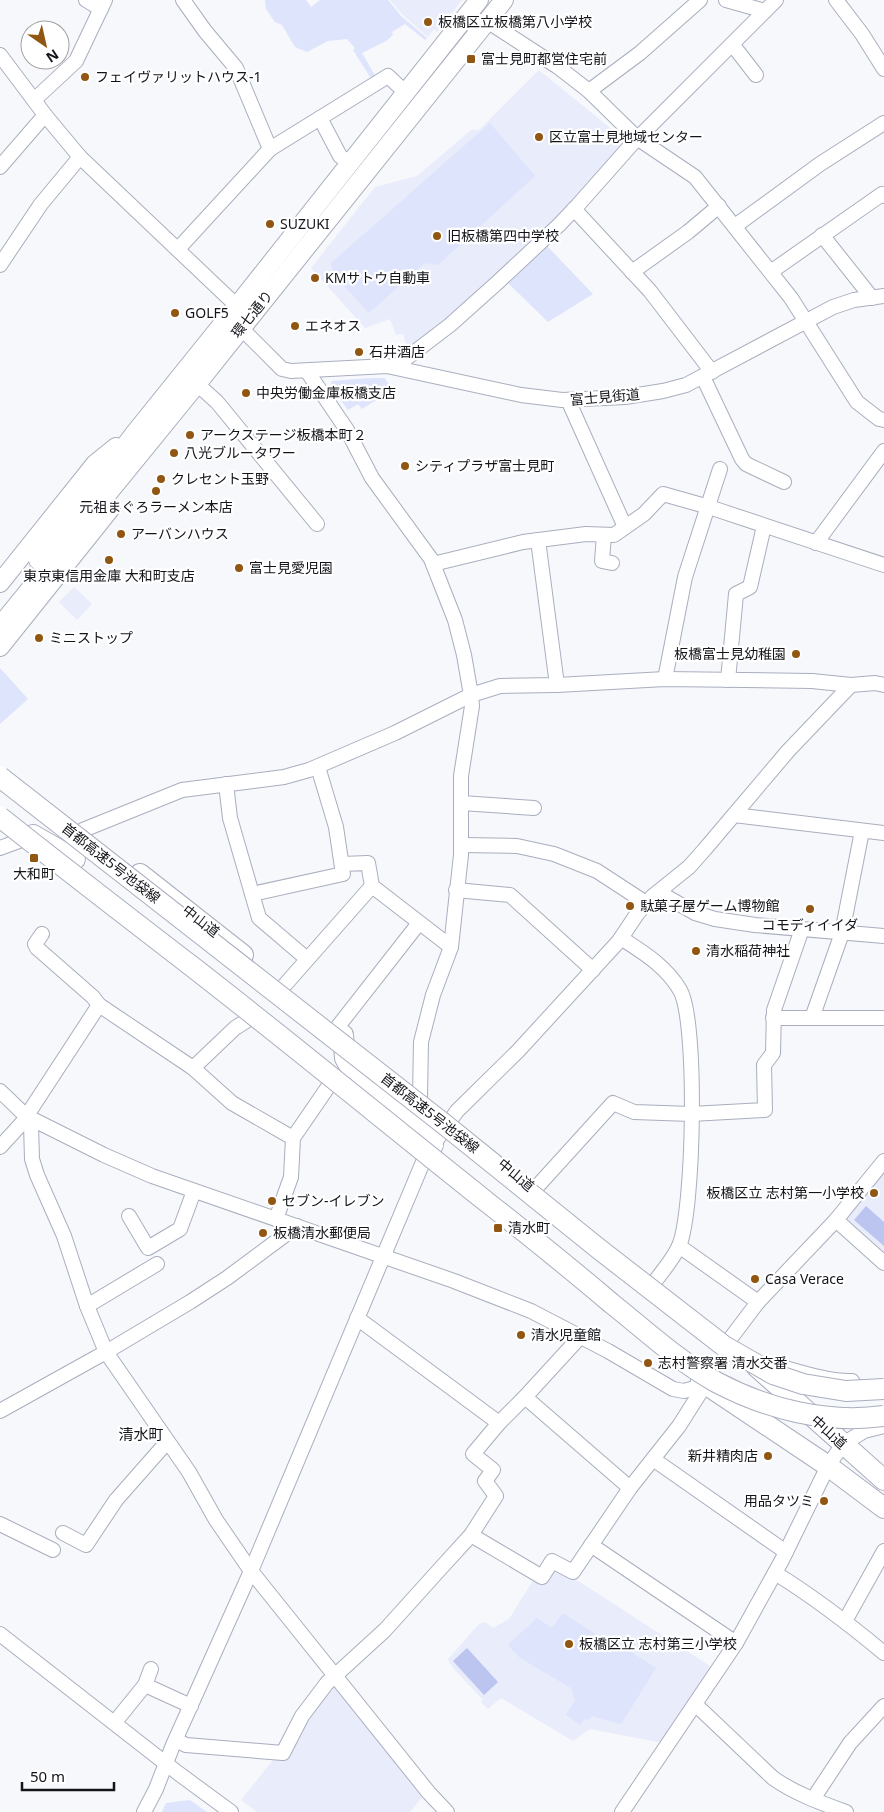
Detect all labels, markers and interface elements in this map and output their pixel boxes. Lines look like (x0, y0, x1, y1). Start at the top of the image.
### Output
place label: 板橋区立板橋第八小学校 (438, 12, 592, 31)
marker: 板橋区立板橋第八小学校 (422, 16, 434, 28)
north arrow (20, 20, 70, 70)
text: N (43, 45, 63, 67)
place label: 富士見町都営住宅前 (481, 49, 607, 68)
marker: 富士見町都営住宅前 (465, 53, 477, 65)
place label: フェイヴァリットハウス-1 (95, 67, 262, 86)
marker: フェイヴァリットハウス-1 (79, 71, 91, 83)
place label: 区立富士見地域センター (549, 127, 703, 146)
marker: 区立富士見地域センター (533, 131, 545, 143)
place label: SUZUKI (280, 214, 330, 233)
marker: SUZUKI (264, 218, 276, 230)
place label: 旧板橋第四中学校 (447, 226, 559, 245)
marker: 旧板橋第四中学校 (431, 230, 443, 242)
place label: KMサトウ自動車 (325, 268, 430, 287)
marker: KMサトウ自動車 (309, 272, 321, 284)
street label: 環七通り (227, 286, 277, 341)
place label: GOLF5 (185, 303, 229, 322)
marker: GOLF5 (169, 307, 181, 319)
place label: エネオス (305, 316, 361, 335)
marker: エネオス (289, 320, 301, 332)
place label: 石井酒店 (369, 342, 425, 361)
marker: 石井酒店 (353, 346, 365, 358)
place label: 中央労働金庫板橋支店 (256, 383, 396, 402)
street label: 富士見街道 (569, 384, 641, 409)
marker: 中央労働金庫板橋支店 (240, 387, 252, 399)
place label: アークステージ板橋本町２ (200, 425, 366, 444)
marker: アークステージ板橋本町２ (184, 429, 196, 441)
place label: 八光ブルータワー (184, 443, 296, 462)
marker: 八光ブルータワー (168, 447, 180, 459)
place label: シティプラザ富士見町 (415, 456, 554, 475)
marker: シティプラザ富士見町 (399, 460, 411, 472)
place label: クレセント玉野 (171, 469, 269, 488)
marker: クレセント玉野 (155, 473, 167, 485)
marker: 元祖まぐろラーメン本店 (150, 485, 162, 497)
place label: 元祖まぐろラーメン本店 (79, 497, 233, 516)
place label: アーバンハウス (131, 524, 229, 543)
marker: アーバンハウス (115, 528, 127, 540)
marker: 東京東信用金庫 大和町支店 (103, 554, 115, 566)
place label: 富士見愛児園 (249, 558, 333, 577)
marker: 富士見愛児園 (233, 562, 245, 574)
place label: 東京東信用金庫 大和町支店 (23, 566, 195, 585)
place label: ミニストップ (49, 628, 133, 647)
marker: ミニストップ (33, 632, 45, 644)
place label: 板橋富士見幼稚園 (674, 644, 786, 663)
marker: 板橋富士見幼稚園 (790, 648, 802, 660)
street label: 首都高速5号池袋線 (58, 818, 164, 907)
marker: 大和町 (28, 852, 40, 864)
place label: 大和町 (13, 864, 55, 883)
place label: 駄菓子屋ゲーム博物館 (640, 896, 780, 915)
street label: 中山道 (179, 900, 224, 941)
marker: 駄菓子屋ゲーム博物館 (624, 900, 636, 912)
marker: コモディイイダ (804, 903, 816, 915)
place label: コモディイイダ (762, 915, 858, 934)
place label: 清水稲荷神社 (706, 941, 790, 960)
marker: 清水稲荷神社 (690, 945, 702, 957)
street label: 首都高速5号池袋線 (377, 1068, 483, 1157)
street label: 中山道 (494, 1154, 539, 1195)
place label: 板橋区立 志村第一小学校 (706, 1183, 864, 1202)
marker: 板橋区立 志村第一小学校 (868, 1187, 880, 1199)
place label: セブン-イレブン (282, 1191, 385, 1210)
marker: セブン-イレブン (266, 1195, 278, 1207)
place label: 清水町 (508, 1218, 550, 1237)
marker: 清水町 (492, 1222, 504, 1234)
place label: 板橋清水郵便局 (273, 1223, 371, 1242)
marker: 板橋清水郵便局 (257, 1227, 269, 1239)
place label: Casa Verace (765, 1269, 844, 1288)
marker: Casa Verace (749, 1273, 761, 1285)
place label: 清水児童館 (531, 1325, 601, 1344)
marker: 清水児童館 (515, 1329, 527, 1341)
place label: 志村警察署 清水交番 (658, 1353, 788, 1372)
marker: 志村警察署 清水交番 (642, 1357, 654, 1369)
street label: 中山道 (807, 1411, 851, 1453)
district label: 清水町 (118, 1424, 164, 1444)
place label: 新井精肉店 (688, 1446, 758, 1465)
marker: 新井精肉店 (762, 1450, 774, 1462)
place label: 用品タツミ (744, 1491, 814, 1510)
marker: 用品タツミ (818, 1495, 830, 1507)
place label: 板橋区立 志村第三小学校 (579, 1634, 737, 1653)
marker: 板橋区立 志村第三小学校 (563, 1638, 575, 1650)
scale bar (22, 1760, 115, 1792)
text: 50 m (30, 1766, 65, 1786)

